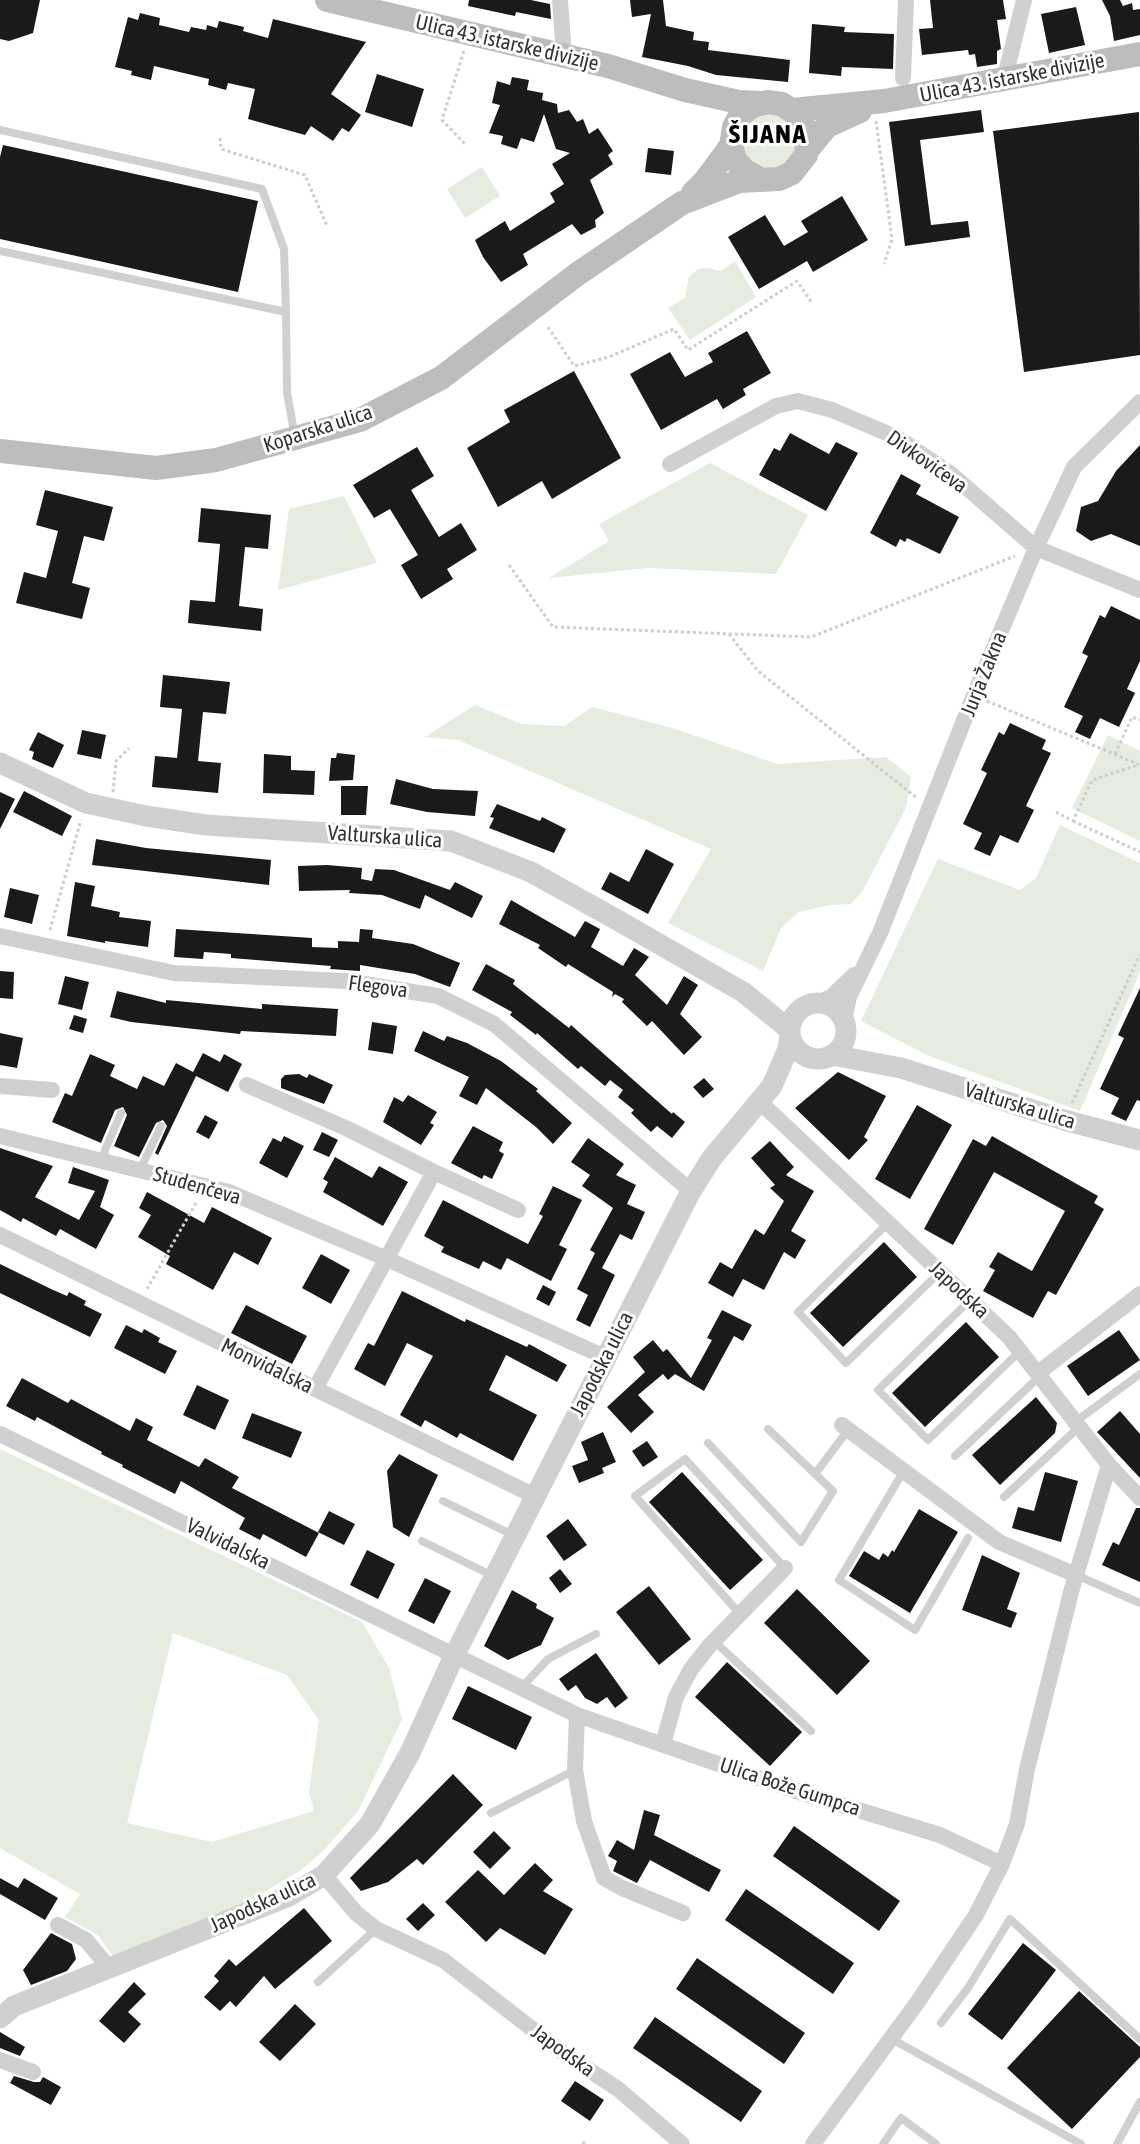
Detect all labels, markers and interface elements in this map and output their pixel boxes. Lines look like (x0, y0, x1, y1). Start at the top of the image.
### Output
street label: Ulica 43. istarske divizije (413, 10, 601, 76)
street label: Ulica 43. istarske divizije (918, 48, 1106, 108)
district label: ŠIJANA (729, 118, 807, 150)
street label: Koparska ulica (260, 400, 376, 458)
street label: Divkovićeva (882, 425, 972, 499)
street label: Jurja Žakna (956, 628, 1012, 720)
street label: Valturska ulica (327, 820, 443, 854)
street label: Flegova (347, 970, 409, 1004)
street label: Valturska ulica (961, 1077, 1079, 1135)
street label: Studenčeva (150, 1161, 244, 1211)
street label: Japodska (924, 1256, 994, 1324)
street label: Japodska ulica (565, 1308, 639, 1420)
street label: Monvidalska (217, 1333, 317, 1399)
street label: Valvidalska (182, 1513, 274, 1575)
street label: Ulica Bože Gumpca (716, 1752, 864, 1822)
street label: Japodska ulica (206, 1868, 320, 1938)
street label: Japodska (526, 2019, 600, 2083)

